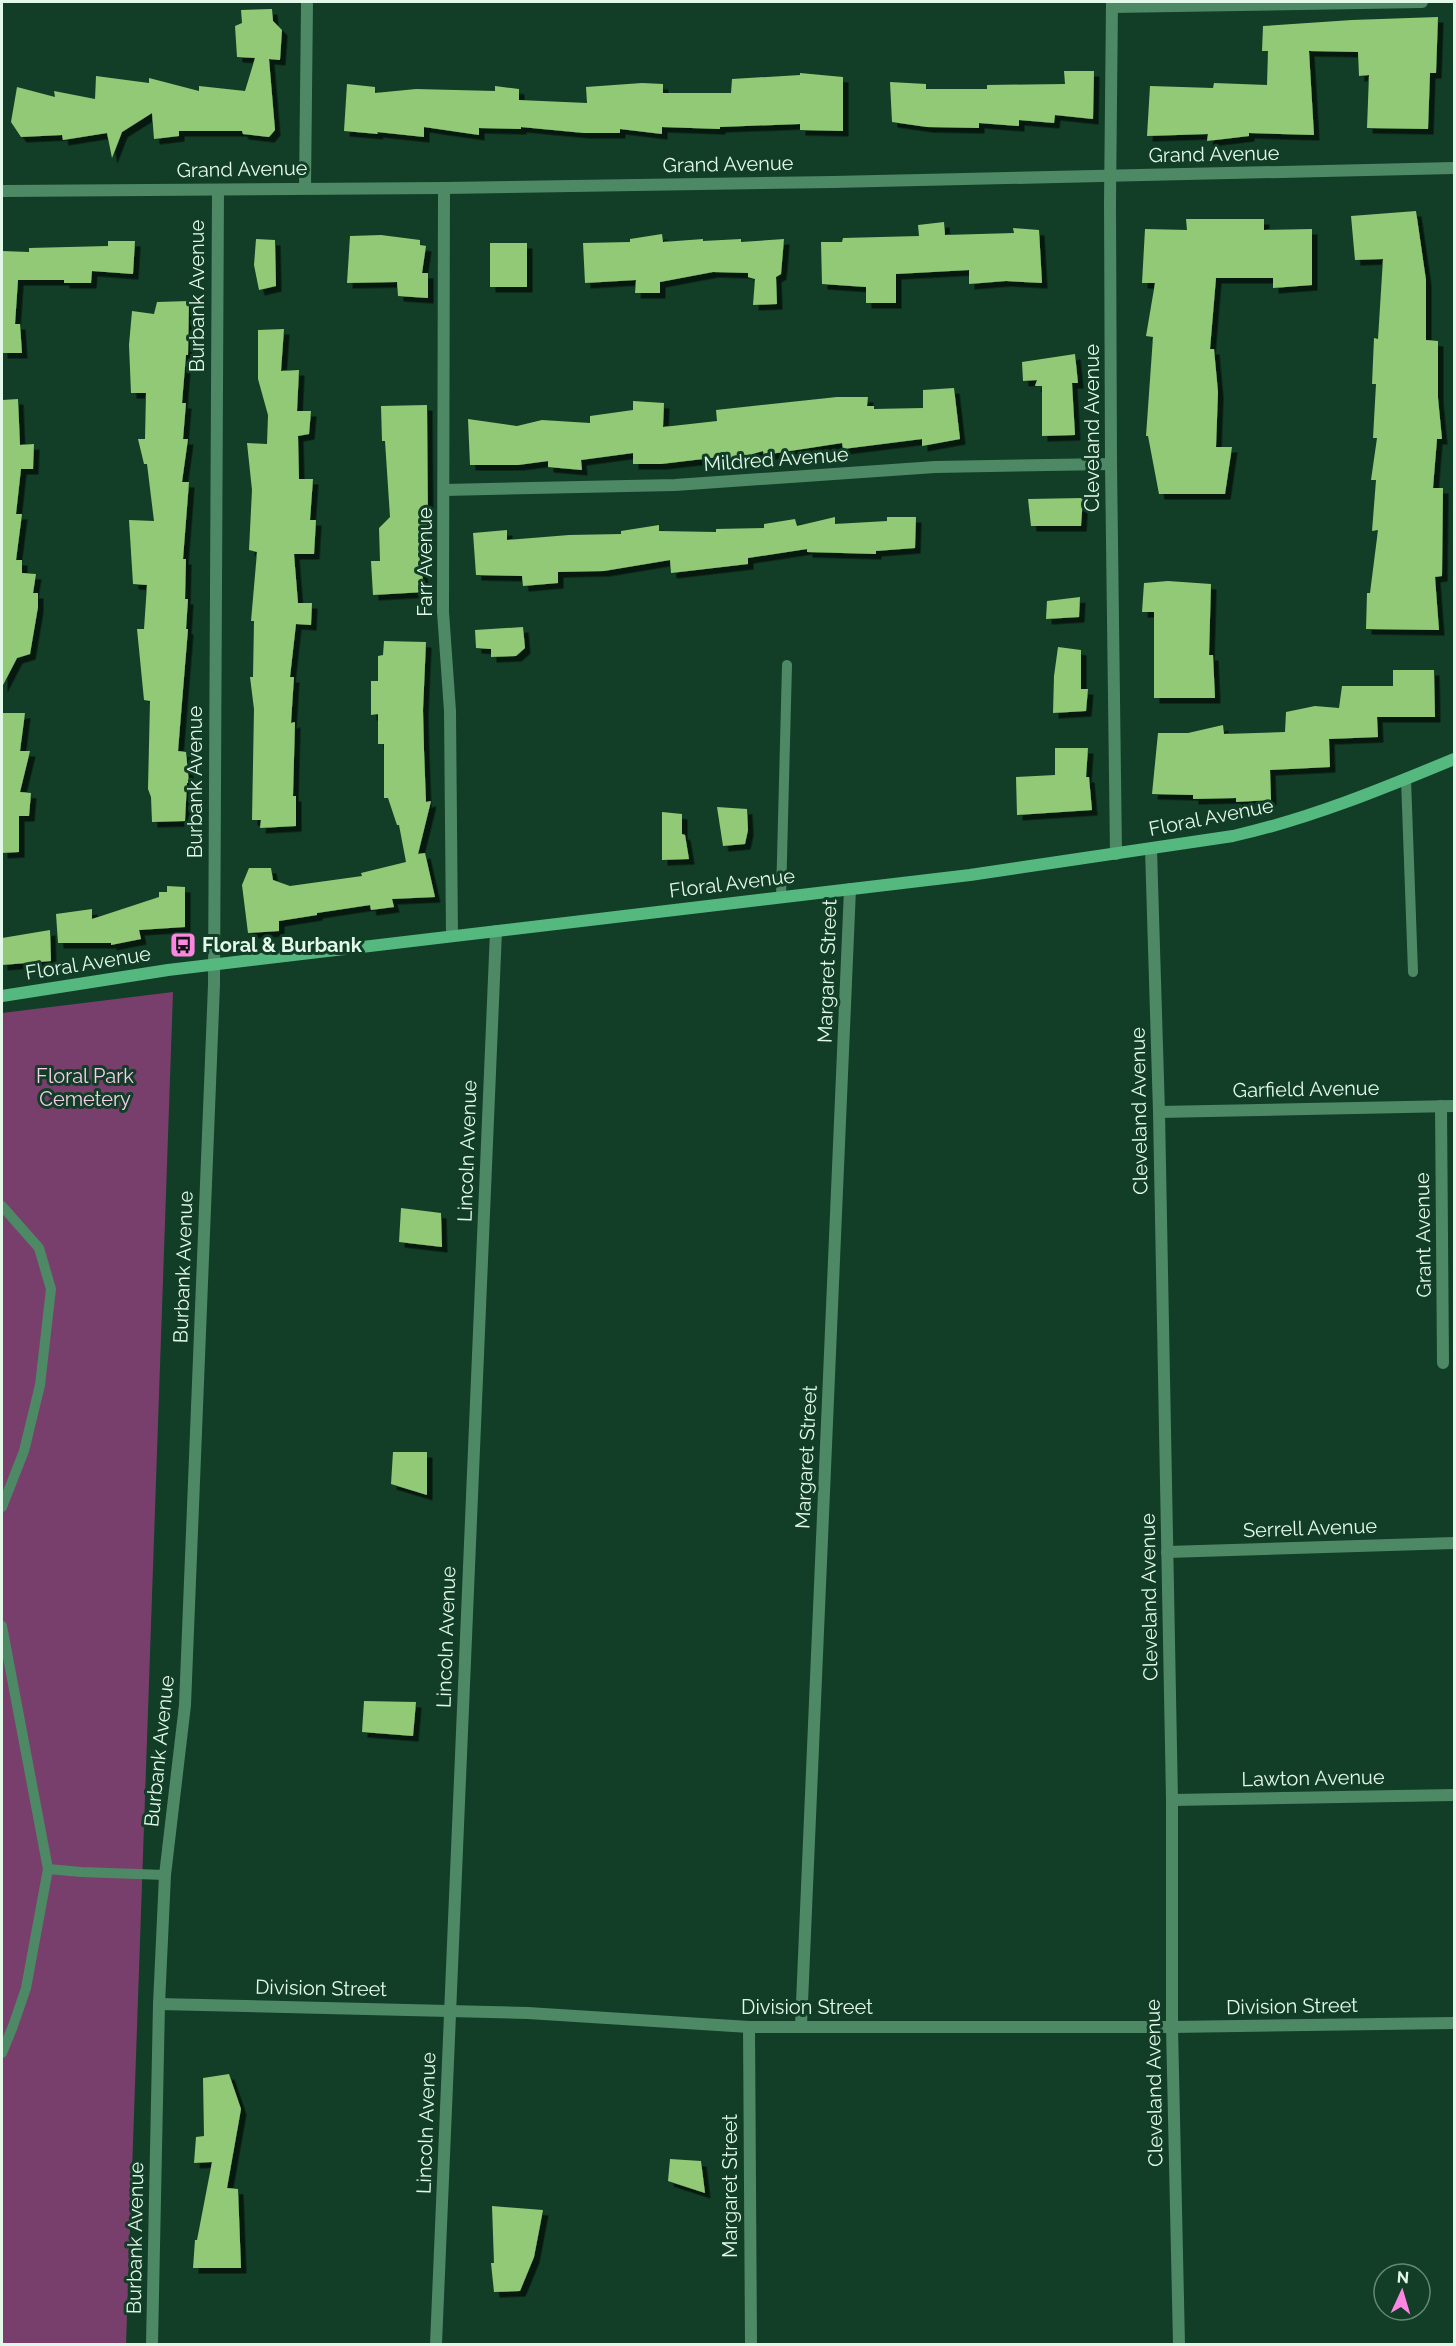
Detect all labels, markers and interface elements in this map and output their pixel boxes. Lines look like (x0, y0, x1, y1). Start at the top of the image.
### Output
street label: Grand Avenue (1148, 141, 1280, 167)
street label: Grand Avenue (662, 151, 794, 177)
street label: Grand Avenue (176, 156, 308, 182)
street label: Burbank Avenue (185, 220, 209, 372)
street label: Cleveland Avenue (1080, 344, 1104, 512)
street label: Mildred Avenue (703, 442, 850, 476)
street label: Farr Avenue (413, 507, 437, 617)
street label: Burbank Avenue (183, 706, 207, 858)
street label: Floral Avenue (1147, 793, 1276, 841)
street label: Floral Avenue (668, 863, 796, 903)
street label: Margaret Street (812, 898, 842, 1043)
bus stop icon: Floral & Burbank (168, 930, 198, 960)
place label: Floral & Burbank (202, 933, 363, 957)
street label: Floral Avenue (24, 941, 153, 985)
street label: Cleveland Avenue (1126, 1027, 1152, 1195)
park label: Floral Park Cemetery (36, 1064, 134, 1111)
street label: Garfield Avenue (1232, 1076, 1380, 1102)
street label: Lincoln Avenue (453, 1079, 481, 1222)
street label: Grant Avenue (1410, 1172, 1436, 1298)
street label: Burbank Avenue (168, 1190, 198, 1344)
street label: Margaret Street (790, 1384, 822, 1529)
street label: Cleveland Avenue (1136, 1513, 1162, 1681)
street label: Serrell Avenue (1242, 1514, 1378, 1542)
street label: Lincoln Avenue (432, 1565, 460, 1708)
street label: Burbank Avenue (139, 1674, 179, 1828)
street label: Lawton Avenue (1241, 1765, 1385, 1791)
street label: Division Street (255, 1975, 387, 2001)
street label: Division Street (1226, 1993, 1358, 2019)
street label: Division Street (741, 1995, 873, 2019)
street label: Cleveland Avenue (1141, 1999, 1167, 2167)
street label: Lincoln Avenue (412, 2051, 440, 2194)
street label: Margaret Street (718, 2114, 742, 2258)
street label: Burbank Avenue (122, 2161, 148, 2314)
north arrow (1372, 2262, 1432, 2322)
text: N (1396, 2268, 1410, 2287)

